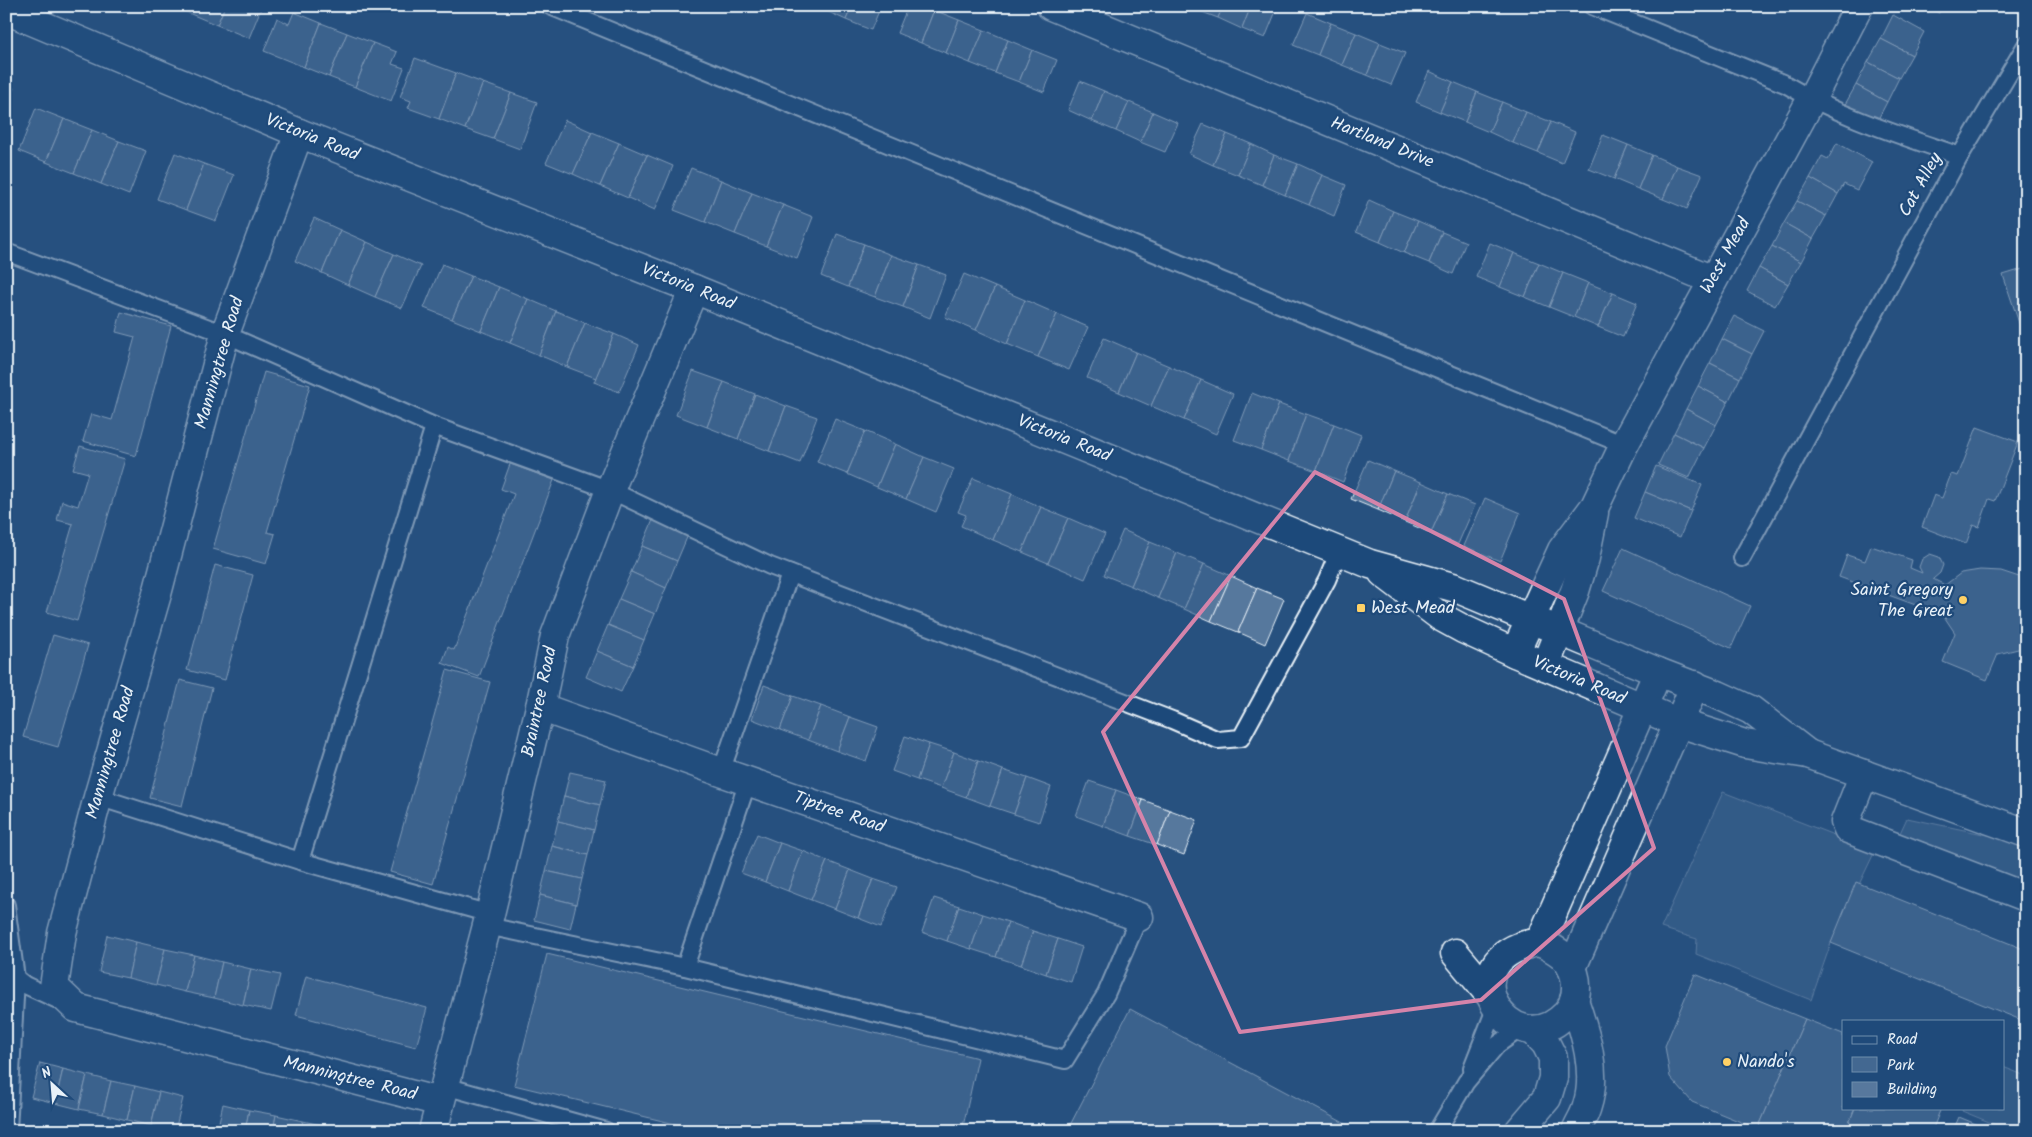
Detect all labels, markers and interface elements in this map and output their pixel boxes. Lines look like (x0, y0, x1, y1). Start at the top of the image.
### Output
street label: Victoria Road (261, 106, 364, 170)
street label: Hartland Drive (1326, 109, 1438, 177)
street label: Cat Alley (1891, 147, 1951, 223)
street label: West Mead (1693, 211, 1759, 300)
street label: Victoria Road (637, 255, 740, 319)
street label: Manningtree Road (187, 292, 253, 433)
street label: Victoria Road (1013, 407, 1116, 471)
place label: Saint Gregory The Great (1851, 576, 1954, 626)
place label: West Mead (1371, 594, 1456, 623)
marker: Saint Gregory The Great (1957, 594, 1969, 606)
marker: West Mead (1355, 602, 1367, 614)
street label: Braintree Road (514, 643, 566, 760)
street label: Victoria Road (1528, 648, 1631, 714)
street label: Manningtree Road (78, 682, 144, 823)
street label: Tiptree Road (789, 784, 890, 842)
legend (1842, 1020, 2004, 1110)
text: Road (1887, 1028, 1918, 1052)
street label: Manningtree Road (280, 1048, 421, 1110)
place label: Nando's (1737, 1048, 1795, 1077)
text: Park (1887, 1054, 1915, 1078)
marker: Nando's (1721, 1056, 1733, 1068)
north arrow (28, 1060, 78, 1110)
text: N (38, 1061, 56, 1085)
text: Building (1887, 1078, 1937, 1102)

